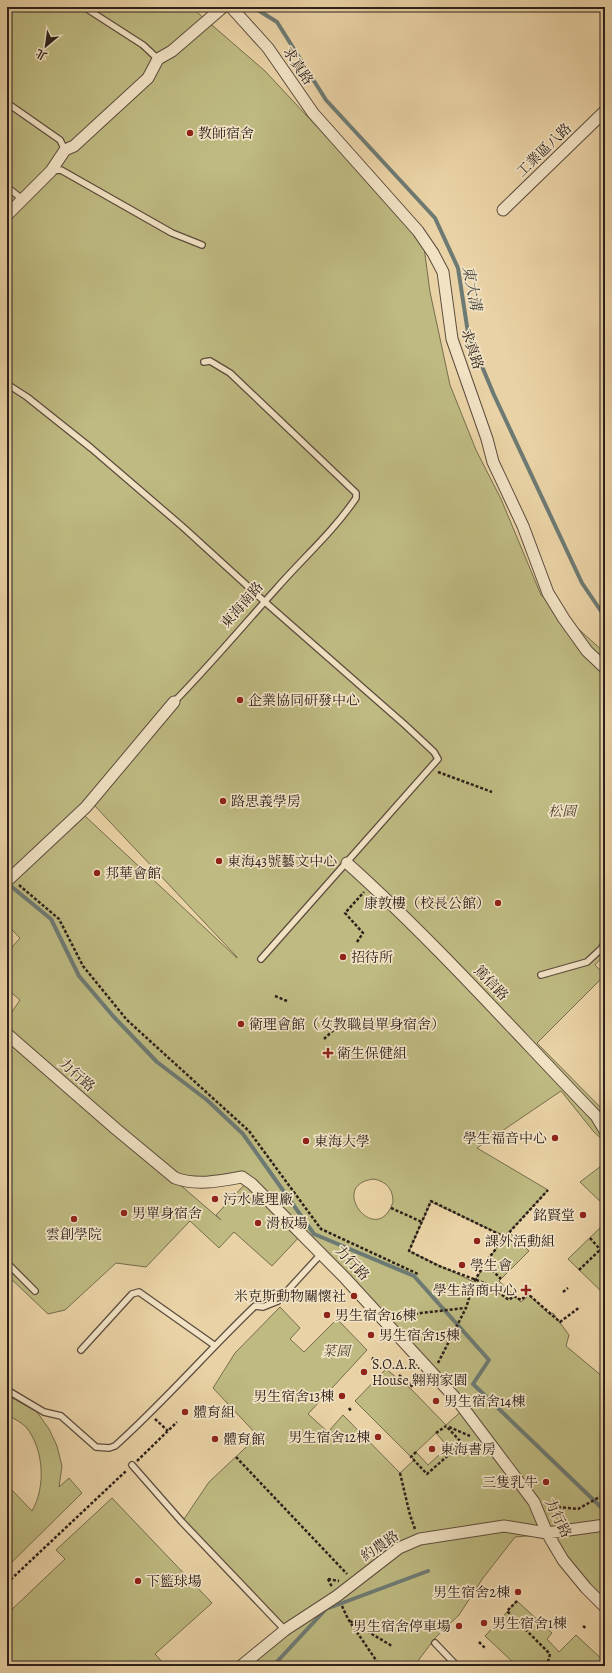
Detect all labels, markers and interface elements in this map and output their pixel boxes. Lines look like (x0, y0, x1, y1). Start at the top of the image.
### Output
north arrow (26, 26, 66, 66)
street label: 求真路 (278, 43, 318, 89)
text: 北 (33, 45, 50, 64)
street label: 工業區八路 (512, 119, 576, 181)
place label: 教師宿舍 (198, 124, 254, 143)
marker: 教師宿舍 (185, 128, 195, 138)
water label: 東大溝 (458, 264, 486, 314)
street label: 求真路 (456, 326, 488, 372)
street label: 東海南路 (216, 578, 268, 632)
place label: 企業協同研發中心 (248, 691, 360, 710)
marker: 企業協同研發中心 (235, 695, 245, 705)
place label: 路思義學房 (231, 792, 301, 811)
marker: 路思義學房 (218, 796, 228, 806)
park label: 松園 (548, 802, 578, 821)
place label: 東海43號藝文中心 (227, 852, 337, 871)
marker: 東海43號藝文中心 (214, 856, 224, 866)
place label: 邦華會館 (105, 864, 161, 883)
marker: 邦華會館 (92, 868, 102, 878)
place label: 康敦樓（校長公館） (364, 894, 490, 913)
marker: 康敦樓（校長公館） (493, 898, 503, 908)
place label: 招待所 (351, 948, 393, 967)
marker: 招待所 (338, 952, 348, 962)
street label: 篤信路 (470, 961, 512, 1005)
place label: 衛理會館（女教職員單身宿舍） (249, 1015, 445, 1034)
marker: 衛理會館（女教職員單身宿舍） (236, 1019, 246, 1029)
place label: 衛生保健組 (337, 1044, 407, 1063)
marker: 衛生保健組 (322, 1047, 334, 1059)
street label: 力行路 (55, 1054, 99, 1096)
place label: 學生福音中心 (463, 1129, 547, 1148)
place label: 東海大學 (314, 1132, 370, 1151)
marker: 學生福音中心 (550, 1133, 560, 1143)
marker: 東海大學 (301, 1136, 311, 1146)
place label: 污水處理廠 (223, 1190, 293, 1209)
marker: 污水處理廠 (210, 1194, 220, 1204)
place label: 男單身宿舍 (132, 1204, 202, 1223)
place label: 銘賢堂 (533, 1206, 575, 1225)
marker: 男單身宿舍 (119, 1208, 129, 1218)
marker: 銘賢堂 (578, 1210, 588, 1220)
marker: 雲創學院 (69, 1214, 79, 1224)
place label: 滑板場 (266, 1214, 308, 1233)
marker: 滑板場 (253, 1218, 263, 1228)
place label: 雲創學院 (46, 1225, 102, 1244)
place label: 課外活動組 (485, 1232, 555, 1251)
marker: 課外活動組 (472, 1236, 482, 1246)
street label: 力行路 (331, 1241, 373, 1285)
place label: 學生會 (470, 1256, 512, 1275)
marker: 學生會 (457, 1260, 467, 1270)
place label: 學生諮商中心 (433, 1281, 517, 1300)
marker: 學生諮商中心 (520, 1284, 532, 1296)
place label: 米克斯動物關懷社 (234, 1287, 346, 1306)
marker: 米克斯動物關懷社 (349, 1291, 359, 1301)
place label: 男生宿舍16棟 (335, 1306, 416, 1325)
marker: 男生宿舍16棟 (322, 1310, 332, 1320)
place label: 男生宿舍15棟 (379, 1326, 460, 1345)
marker: 男生宿舍15棟 (366, 1330, 376, 1340)
park label: 菜園 (322, 1342, 352, 1361)
place label: S.O.A.R. House 翱翔家園 (372, 1355, 468, 1390)
marker: S.O.A.R. House 翱翔家園 (359, 1367, 369, 1377)
place label: 男生宿舍13棟 (253, 1387, 334, 1406)
marker: 男生宿舍13棟 (337, 1391, 347, 1401)
place label: 男生宿舍14棟 (444, 1392, 525, 1411)
marker: 男生宿舍14棟 (431, 1396, 441, 1406)
place label: 體育組 (193, 1403, 235, 1422)
marker: 體育組 (180, 1407, 190, 1417)
place label: 男生宿舍12棟 (289, 1428, 370, 1447)
place label: 體育館 (223, 1430, 265, 1449)
marker: 男生宿舍12棟 (373, 1432, 383, 1442)
marker: 體育館 (210, 1434, 220, 1444)
place label: 東海書房 (440, 1440, 496, 1459)
marker: 東海書房 (427, 1444, 437, 1454)
place label: 三隻乳牛 (482, 1473, 538, 1492)
marker: 三隻乳牛 (541, 1477, 551, 1487)
street label: 力行路 (540, 1495, 576, 1541)
street label: 約農路 (357, 1526, 403, 1566)
place label: 下籃球場 (146, 1572, 202, 1591)
marker: 下籃球場 (133, 1576, 143, 1586)
place label: 男生宿舍2棟 (433, 1583, 510, 1602)
marker: 男生宿舍2棟 (513, 1587, 523, 1597)
place label: 男生宿舍1棟 (492, 1614, 567, 1633)
place label: 男生宿舍停車場 (353, 1617, 451, 1636)
marker: 男生宿舍1棟 (479, 1618, 489, 1628)
marker: 男生宿舍停車場 (454, 1621, 464, 1631)

